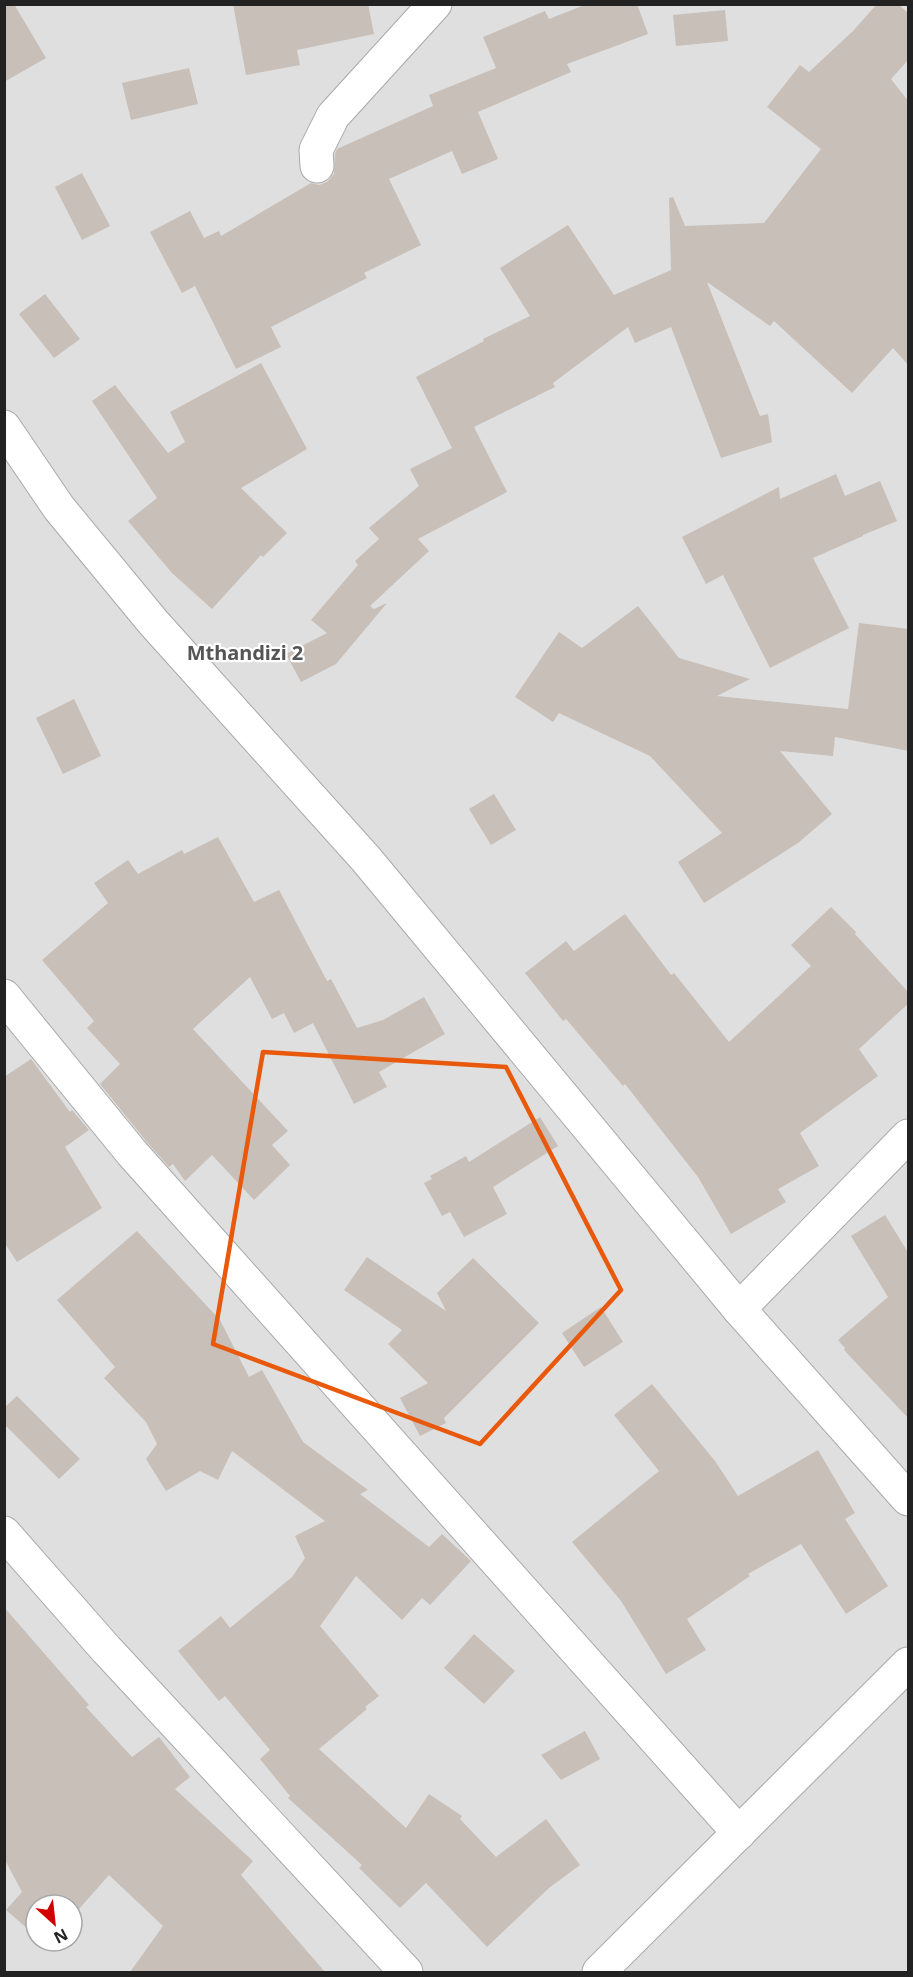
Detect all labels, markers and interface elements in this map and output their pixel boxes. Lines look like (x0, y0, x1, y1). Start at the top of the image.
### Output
district label: Mthandizi 2 (187, 639, 303, 666)
north arrow (24, 1893, 84, 1953)
text: N (50, 1924, 72, 1949)

